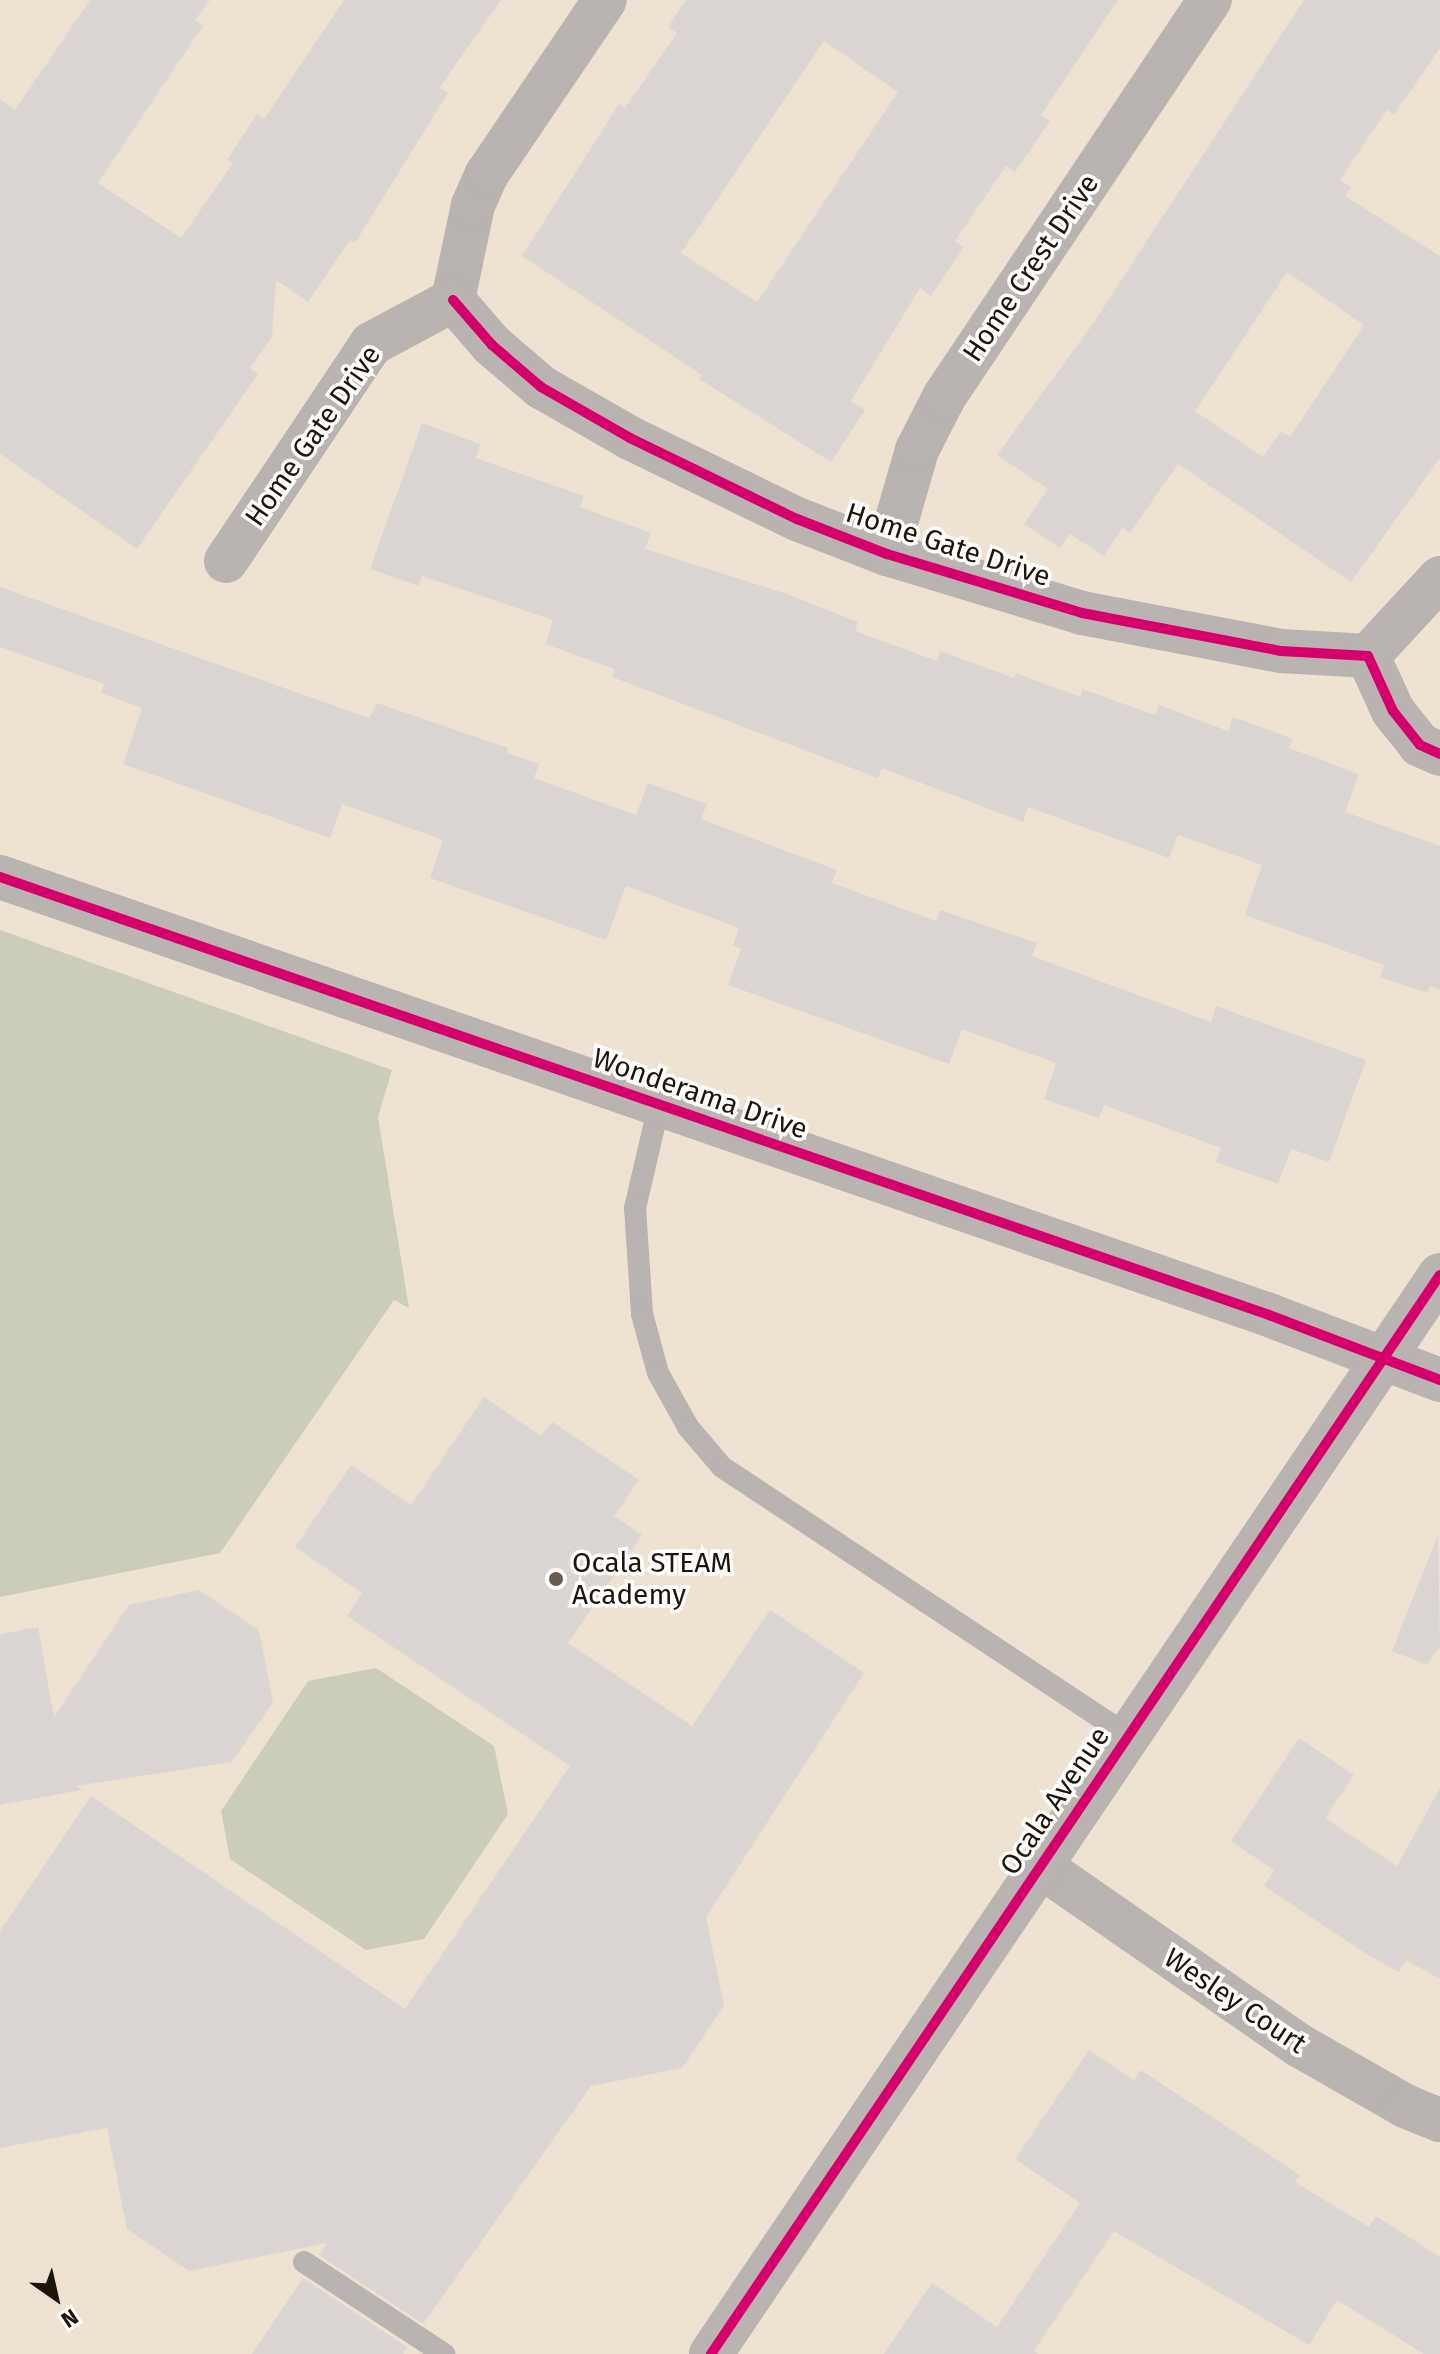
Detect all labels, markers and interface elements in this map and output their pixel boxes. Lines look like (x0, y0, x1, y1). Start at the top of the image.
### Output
street label: Home Crest Drive (956, 168, 1106, 368)
street label: Home Gate Drive (238, 339, 388, 533)
street label: Home Gate Drive (842, 496, 1054, 594)
street label: Wonderama Drive (588, 1041, 812, 1147)
place label: Ocala STEAM Academy (572, 1546, 732, 1612)
marker: Ocala STEAM Academy (547, 1570, 565, 1588)
street label: Ocala Avenue (993, 1721, 1117, 1881)
street label: Wesley Court (1158, 1941, 1312, 2061)
north arrow (16, 2258, 96, 2338)
text: N (56, 2303, 83, 2334)

